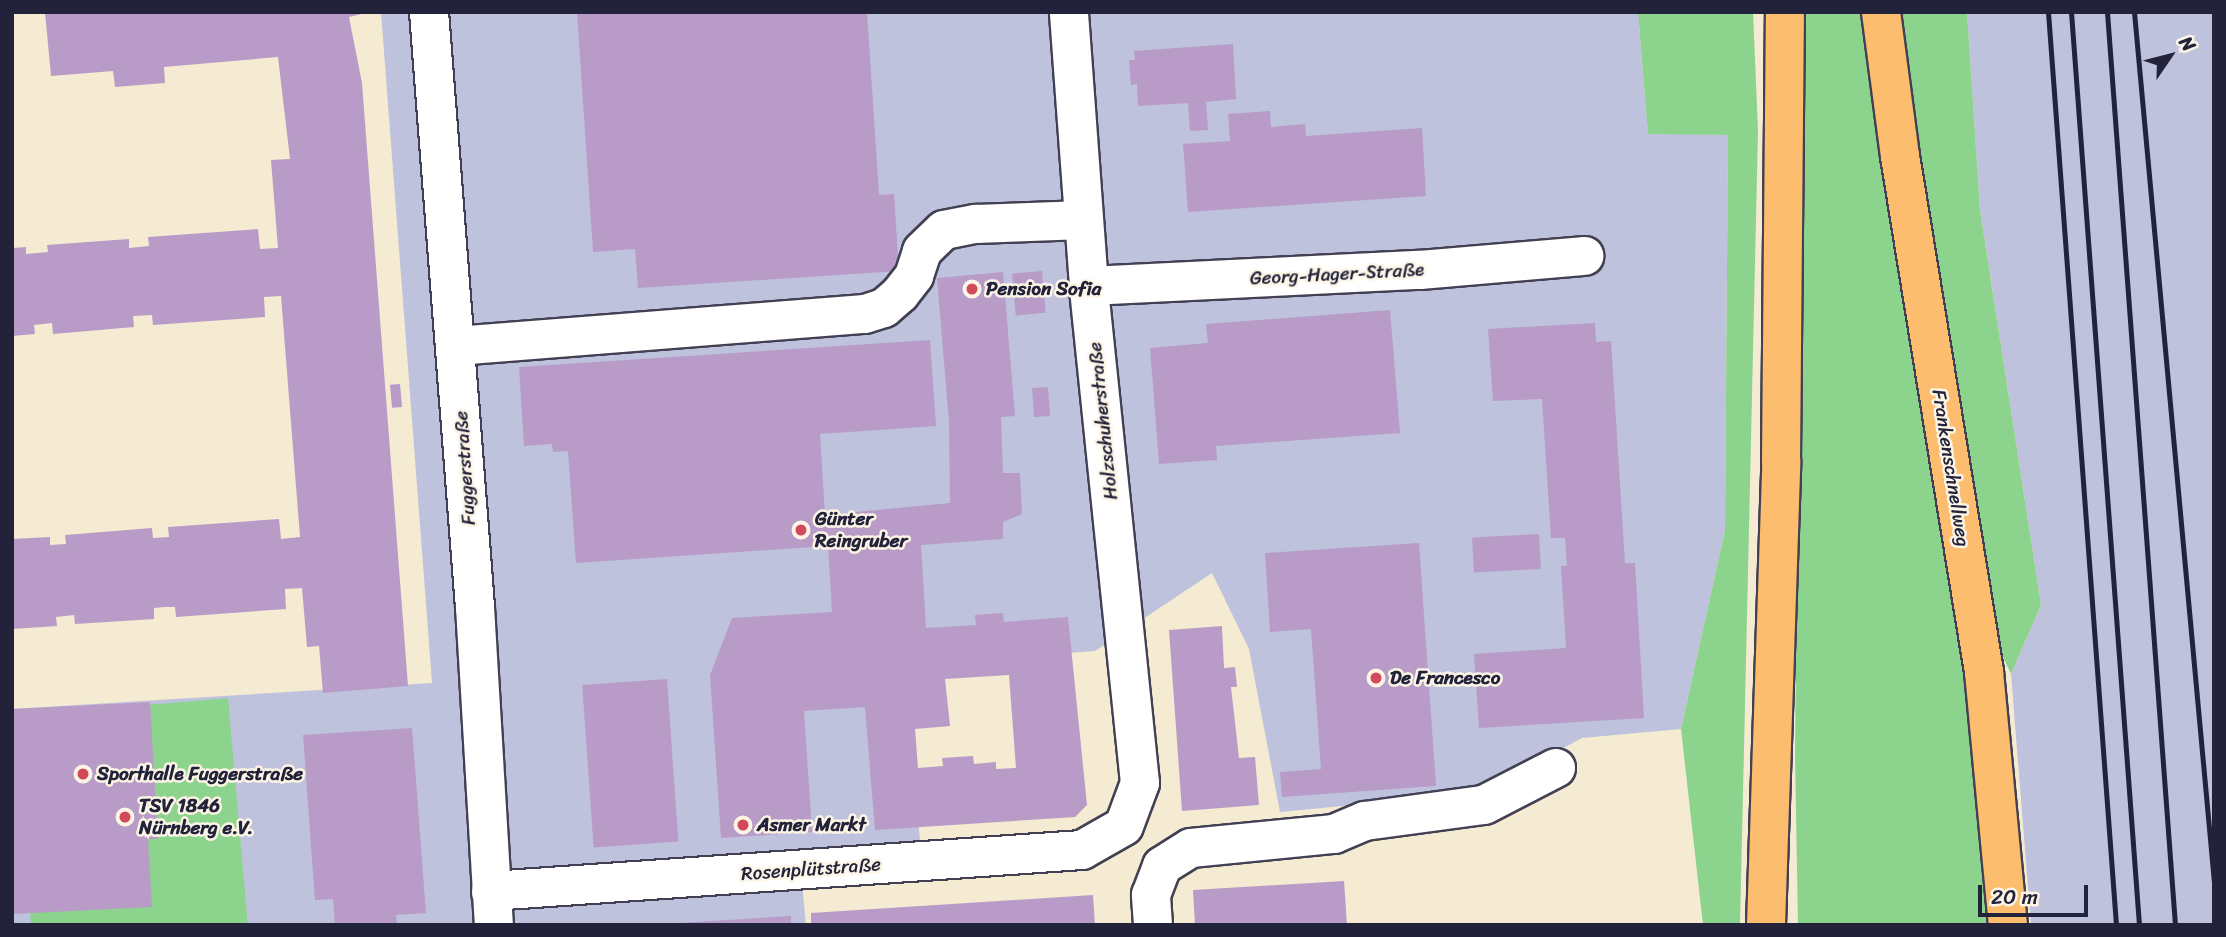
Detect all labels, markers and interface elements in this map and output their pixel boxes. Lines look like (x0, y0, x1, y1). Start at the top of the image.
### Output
north arrow (2135, 21, 2205, 91)
text: N (2170, 29, 2205, 59)
street label: Georg-Hager-Straße (1249, 258, 1425, 290)
place label: Pension Sofia (986, 278, 1101, 300)
marker: Pension Sofia (964, 281, 980, 297)
street label: Holzschuherstraße (1083, 341, 1123, 501)
street label: Frankenschnellweg (1927, 388, 1975, 548)
street label: Fuggerstraße (450, 410, 480, 526)
place label: Günter Reingruber (815, 508, 907, 552)
marker: Günter Reingruber (793, 522, 809, 538)
place label: De Francesco (1390, 667, 1501, 689)
marker: De Francesco (1368, 670, 1384, 686)
place label: Sporthalle Fuggerstraße (97, 763, 303, 785)
marker: Sporthalle Fuggerstraße (75, 766, 91, 782)
place label: TSV 1846 Nürnberg e.V. (139, 795, 253, 839)
marker: TSV 1846 Nürnberg e.V. (117, 809, 133, 825)
place label: Asmer Markt (757, 814, 866, 836)
marker: Asmer Markt (735, 817, 751, 833)
street label: Rosenplütstraße (740, 853, 882, 885)
scale bar (1981, 870, 2091, 914)
text: 20 m (1991, 878, 2038, 916)

